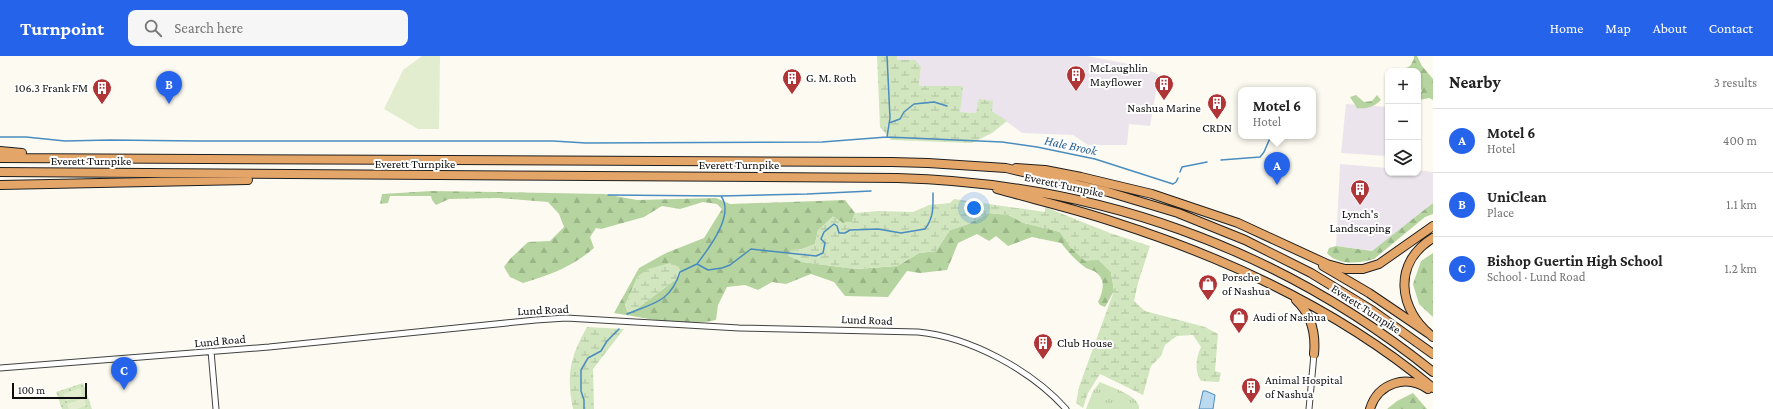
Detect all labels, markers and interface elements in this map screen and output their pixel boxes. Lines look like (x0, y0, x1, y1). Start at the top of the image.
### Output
search box (128, 10, 408, 46)
icon: search (142, 17, 164, 39)
text: Turnpoint (20, 18, 104, 39)
text: Search here (174, 20, 243, 36)
text: Home (1550, 20, 1583, 36)
text: Map (1605, 20, 1631, 36)
text: About (1653, 20, 1687, 36)
text: Contact (1709, 20, 1753, 36)
place label: McLaughlin Mayflower (1090, 61, 1148, 89)
building icon: McLaughlin Mayflower (1065, 64, 1087, 92)
building icon: G. M. Roth (781, 67, 803, 95)
map controls (1385, 68, 1421, 176)
button: + (1385, 68, 1421, 104)
pin: B (156, 71, 182, 104)
place label: G. M. Roth (806, 71, 857, 85)
building icon: Nashua Marine (1153, 73, 1175, 101)
text: Nearby (1449, 73, 1501, 92)
text: 3 results (1714, 75, 1757, 90)
building icon: 106.3 Frank FM (91, 77, 113, 105)
place label: 106.3 Frank FM (15, 81, 88, 95)
popup (1238, 87, 1316, 139)
building icon: CRDN (1206, 92, 1228, 120)
text: Motel 6 (1253, 98, 1301, 114)
place label: Nashua Marine (1127, 101, 1201, 115)
button: − (1385, 104, 1421, 140)
text: Hotel (1253, 114, 1281, 129)
place label: CRDN (1202, 121, 1232, 135)
text: Motel 6 (1487, 125, 1536, 141)
water label: Hale Brook (1043, 133, 1100, 159)
text: A (1458, 133, 1466, 148)
text: 400 m (1723, 133, 1757, 148)
button: layers (1385, 140, 1421, 176)
text: Hotel (1487, 141, 1515, 156)
pin: A (1264, 152, 1290, 185)
street label: Everett Turnpike (51, 154, 131, 168)
street label: Everett Turnpike (375, 157, 455, 171)
street label: Everett Turnpike (699, 158, 779, 172)
street label: Everett Turnpike (1023, 170, 1105, 200)
building icon: Lynch's Landscaping (1349, 178, 1371, 206)
text: UniClean (1487, 189, 1547, 205)
text: B (1458, 197, 1466, 212)
text: 1.1 km (1726, 197, 1757, 212)
your location (964, 198, 984, 218)
text: Place (1487, 205, 1514, 220)
place label: Lynch's Landscaping (1329, 207, 1391, 235)
text: Bishop Guertin High School (1487, 253, 1663, 269)
text: C (1458, 261, 1466, 276)
text: 1.2 km (1724, 261, 1757, 276)
text: School · Lund Road (1487, 269, 1586, 284)
place label: Porsche of Nashua (1222, 270, 1271, 298)
shop icon: Porsche of Nashua (1197, 273, 1219, 301)
street label: Everett Turnpike (1328, 281, 1404, 337)
street label: Lund Road (517, 302, 570, 318)
shop icon: Audi of Nashua (1228, 306, 1250, 334)
place label: Audi of Nashua (1253, 310, 1326, 324)
street label: Lund Road (841, 312, 894, 328)
street label: Lund Road (194, 332, 247, 350)
building icon: Club House (1032, 332, 1054, 360)
place label: Club House (1057, 336, 1112, 350)
pin: C (111, 357, 137, 390)
place label: Animal Hospital of Nashua (1265, 373, 1343, 401)
building icon: Animal Hospital of Nashua (1240, 376, 1262, 404)
scale bar (12, 381, 87, 400)
text: 100 m (18, 384, 45, 396)

